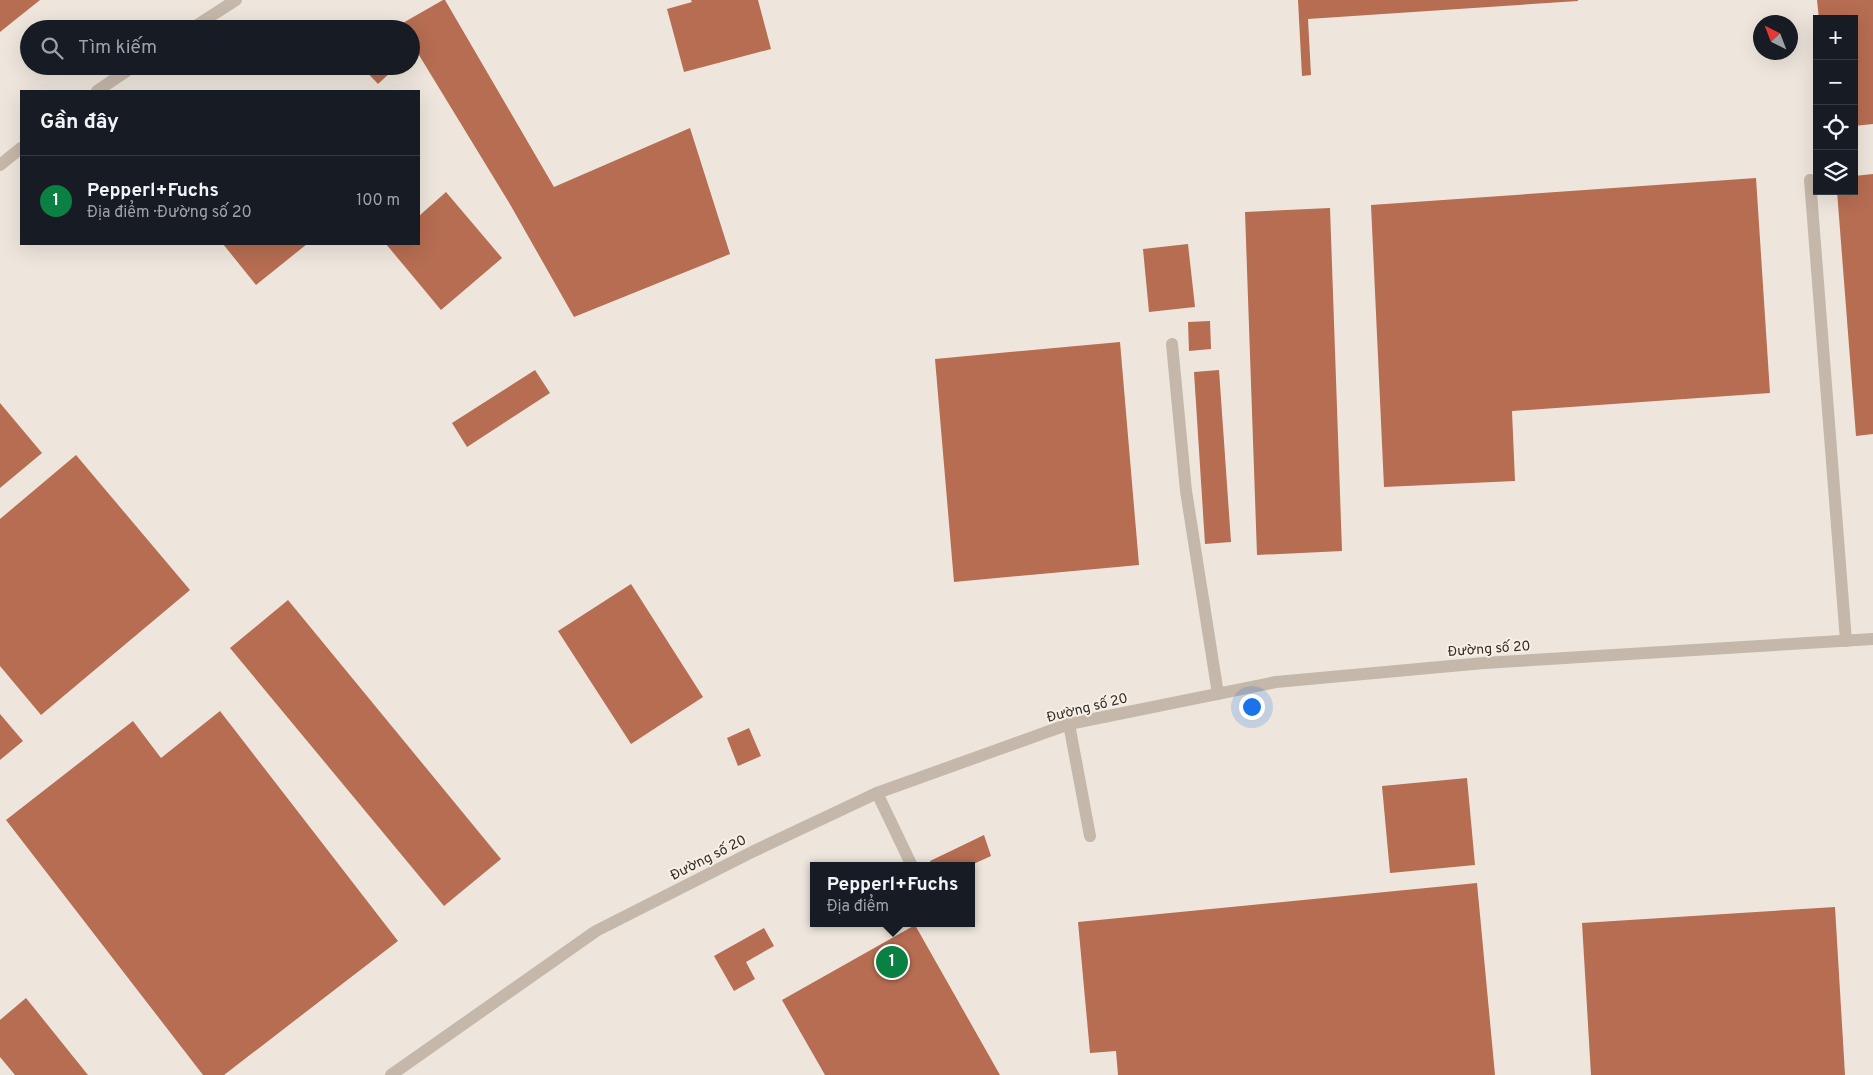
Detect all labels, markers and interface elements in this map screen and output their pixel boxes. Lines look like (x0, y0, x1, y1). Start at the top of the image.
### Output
north arrow (1753, 15, 1798, 60)
map controls (1813, 15, 1858, 195)
button: + (1813, 15, 1858, 60)
search box (20, 20, 420, 75)
icon: search (38, 34, 66, 62)
text: Tìm kiếm (78, 36, 157, 60)
button: − (1813, 60, 1858, 105)
button: locate (1813, 105, 1858, 150)
text: Gần đây (40, 109, 119, 136)
button: layers (1813, 150, 1858, 195)
text: Pepperl+Fuchs (87, 179, 219, 203)
text: 1 (53, 191, 59, 211)
text: 100 m (356, 191, 400, 211)
text: Địa điểm · Đường số 20 (87, 203, 252, 223)
street label: Đường số 20 (1447, 638, 1531, 661)
street label: Đường số 20 (1045, 690, 1130, 727)
your location (1239, 694, 1265, 720)
street label: Đường số 20 (668, 832, 749, 885)
popup (810, 862, 975, 927)
text: Pepperl+Fuchs (827, 873, 958, 897)
text: Địa điểm (827, 897, 889, 917)
pin: 1 (876, 943, 908, 981)

